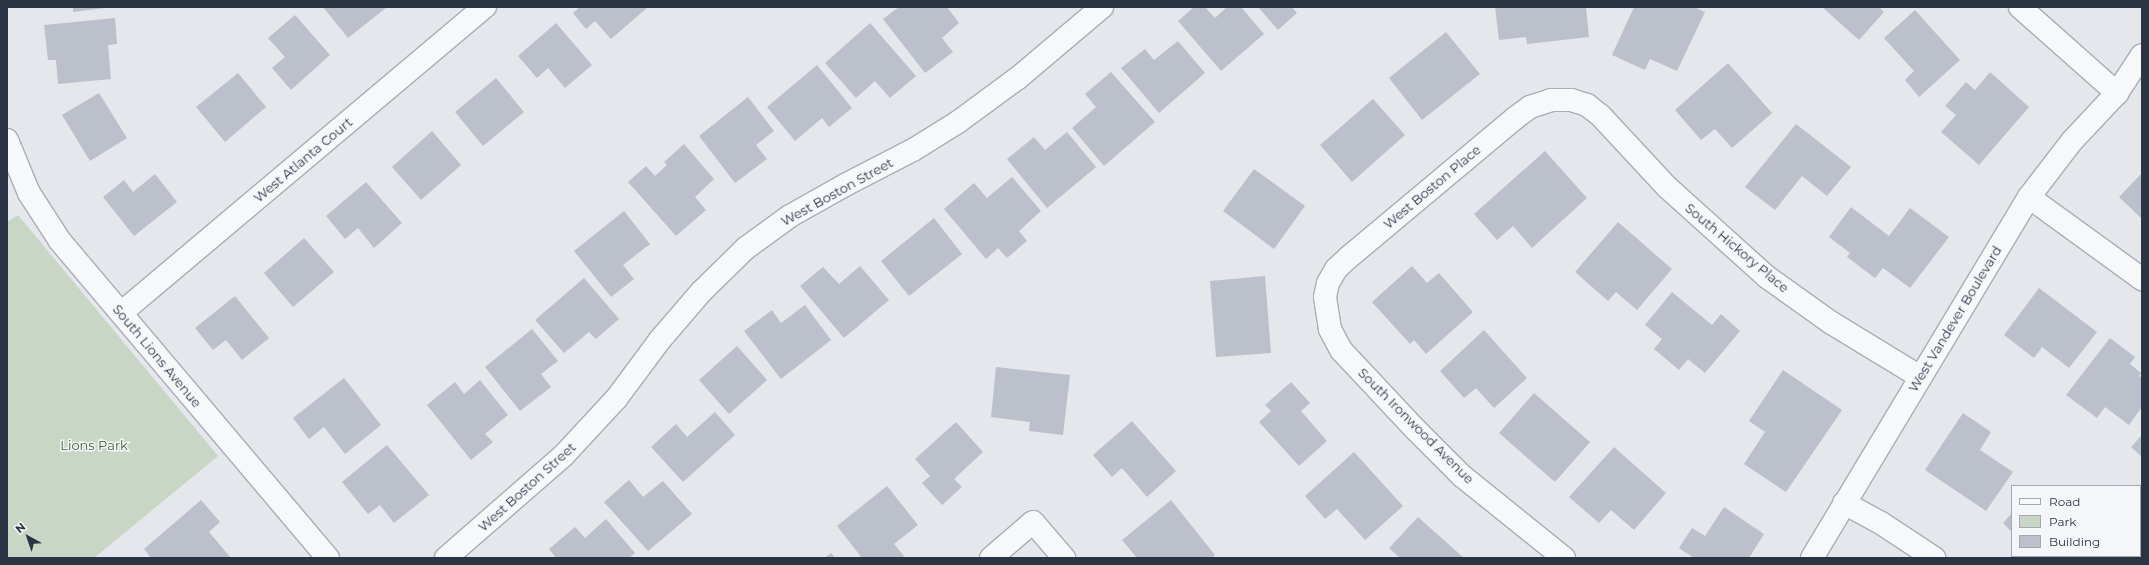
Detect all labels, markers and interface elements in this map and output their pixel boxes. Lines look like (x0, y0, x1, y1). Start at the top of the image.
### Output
street label: West Atlanta Court (251, 114, 355, 206)
street label: West Boston Place (1380, 142, 1484, 232)
street label: West Boston Street (778, 155, 896, 229)
street label: South Hickory Place (1682, 200, 1792, 296)
street label: West Vandever Boulevard (1905, 243, 2005, 395)
street label: South Lions Avenue (109, 301, 205, 411)
street label: South Ironwood Avenue (1355, 365, 1477, 487)
park label: Lions Park (60, 437, 128, 453)
street label: West Boston Street (475, 439, 579, 535)
legend (2011, 485, 2141, 557)
text: Road (2049, 494, 2080, 509)
text: Park (2049, 514, 2076, 529)
north arrow (8, 517, 48, 557)
text: N (12, 520, 28, 536)
text: Building (2049, 534, 2100, 549)

